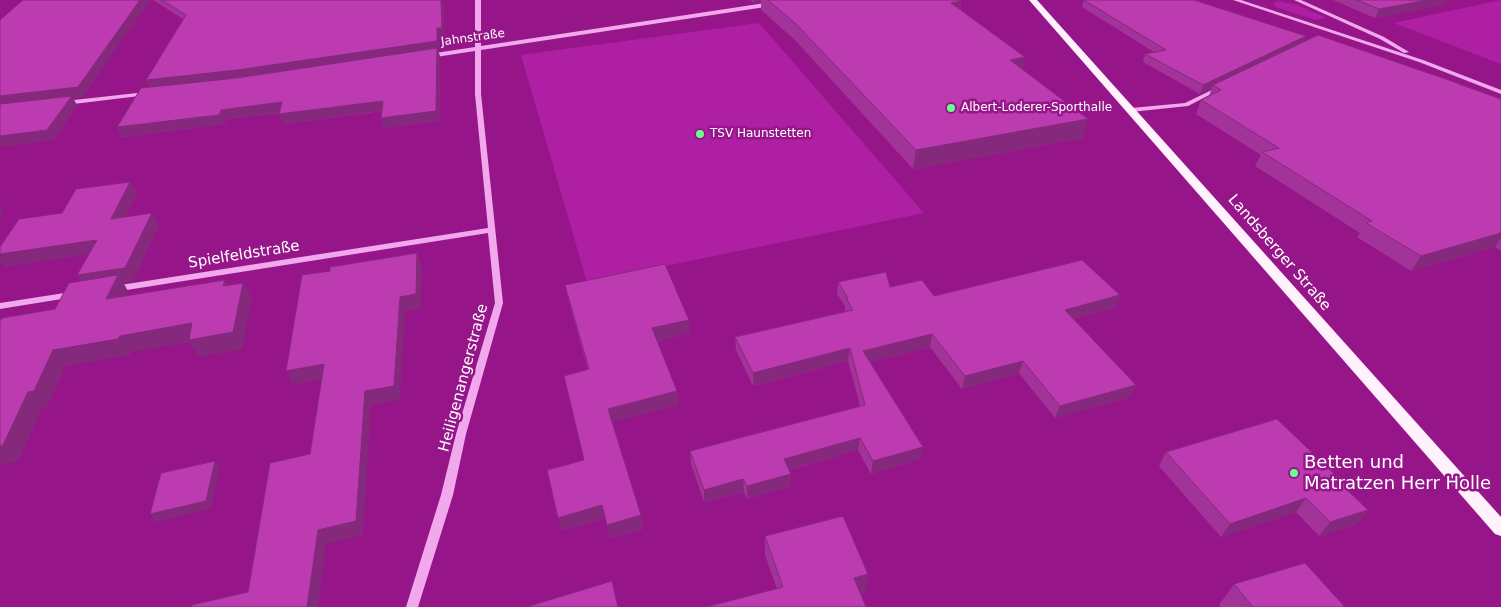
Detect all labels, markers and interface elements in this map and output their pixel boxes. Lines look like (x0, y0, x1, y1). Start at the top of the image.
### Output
street label: Jahnstraße (440, 26, 506, 50)
place label: Albert-Loderer-Sporthalle (961, 101, 1112, 115)
marker: Albert-Loderer-Sporthalle (945, 102, 957, 114)
place label: TSV Haunstetten (710, 127, 811, 141)
marker: TSV Haunstetten (694, 128, 706, 140)
street label: Landsberger Straße (1224, 191, 1334, 315)
street label: Spielfeldstraße (187, 237, 301, 273)
street label: Heiligenangerstraße (436, 302, 492, 454)
place label: Betten und Matratzen Herr Holle (1304, 452, 1491, 494)
marker: Betten und Matratzen Herr Holle (1288, 467, 1300, 479)

